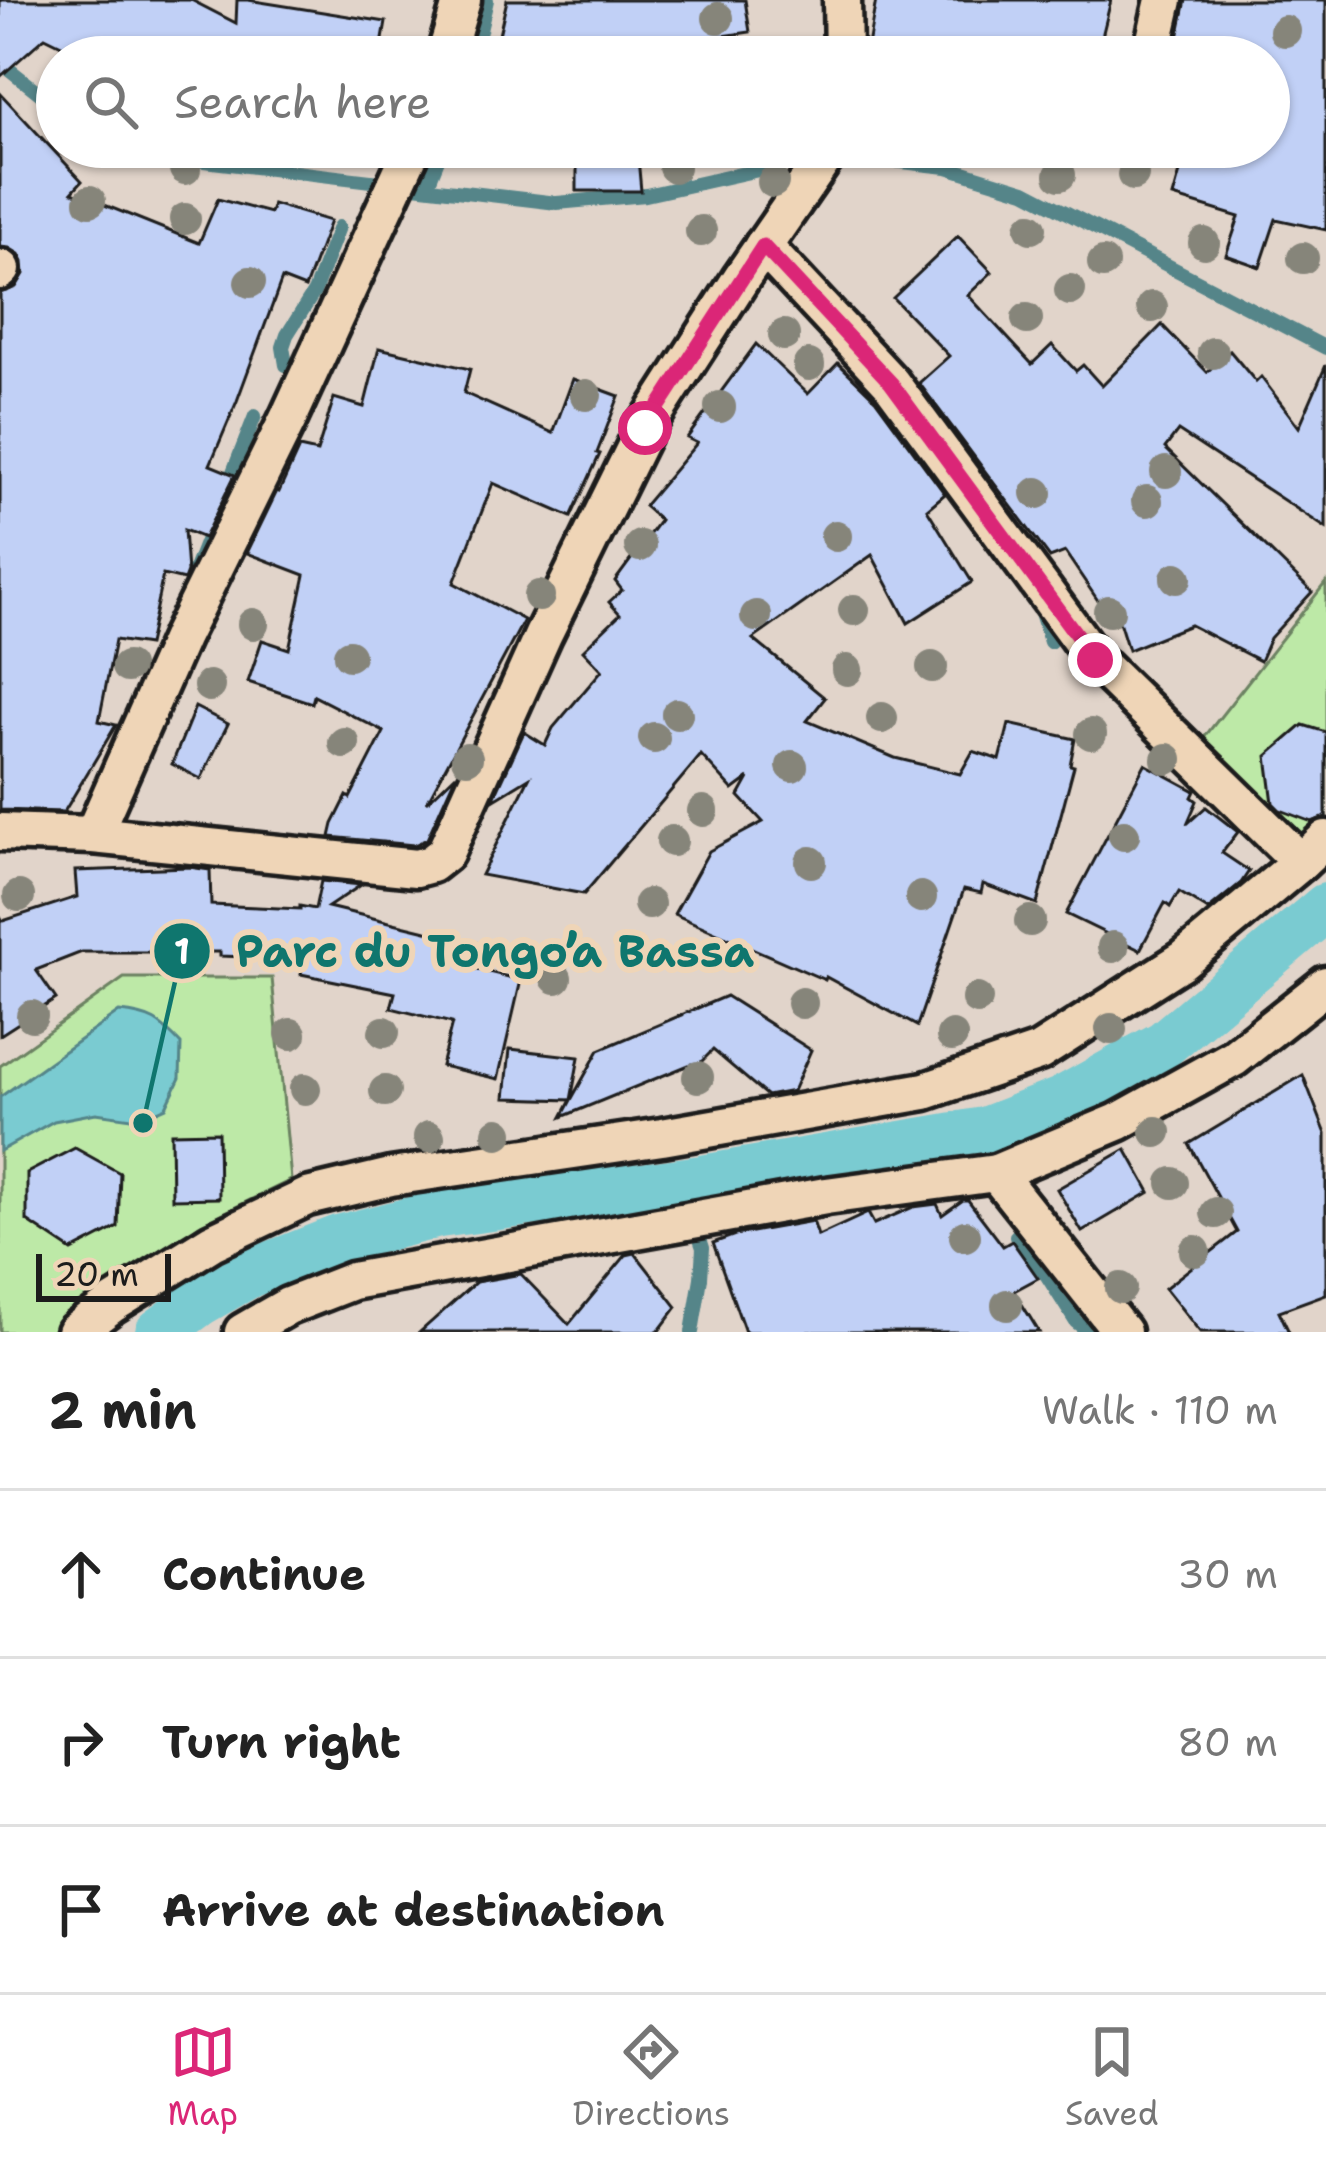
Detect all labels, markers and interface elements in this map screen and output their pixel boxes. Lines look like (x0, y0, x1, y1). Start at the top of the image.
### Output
search box (36, 36, 1290, 168)
icon: search (78, 69, 144, 135)
text: Search here (174, 72, 431, 132)
route start (618, 401, 672, 455)
route end (1068, 633, 1122, 687)
callout: Parc du Tongo’a Bassa (152, 911, 778, 992)
text: Parc du Tongo’a Bassa (236, 921, 755, 981)
text: 1 (174, 927, 190, 976)
scale bar (36, 1248, 171, 1301)
text: 20 m (54, 1252, 139, 1297)
text: 2 min (48, 1376, 197, 1444)
text: Walk · 110 m (1042, 1384, 1278, 1436)
icon: ahead (48, 1541, 114, 1607)
text: Continue (162, 1544, 366, 1604)
text: 30 m (1177, 1548, 1278, 1600)
icon: right (48, 1709, 114, 1775)
text: Turn right (162, 1712, 401, 1772)
text: 80 m (1177, 1716, 1278, 1768)
icon: arrive (48, 1877, 114, 1943)
text: Arrive at destination (162, 1880, 665, 1940)
tab: Map (167, 2019, 238, 2136)
tab: Directions (573, 2019, 730, 2136)
tab: Saved (1065, 2019, 1159, 2136)

